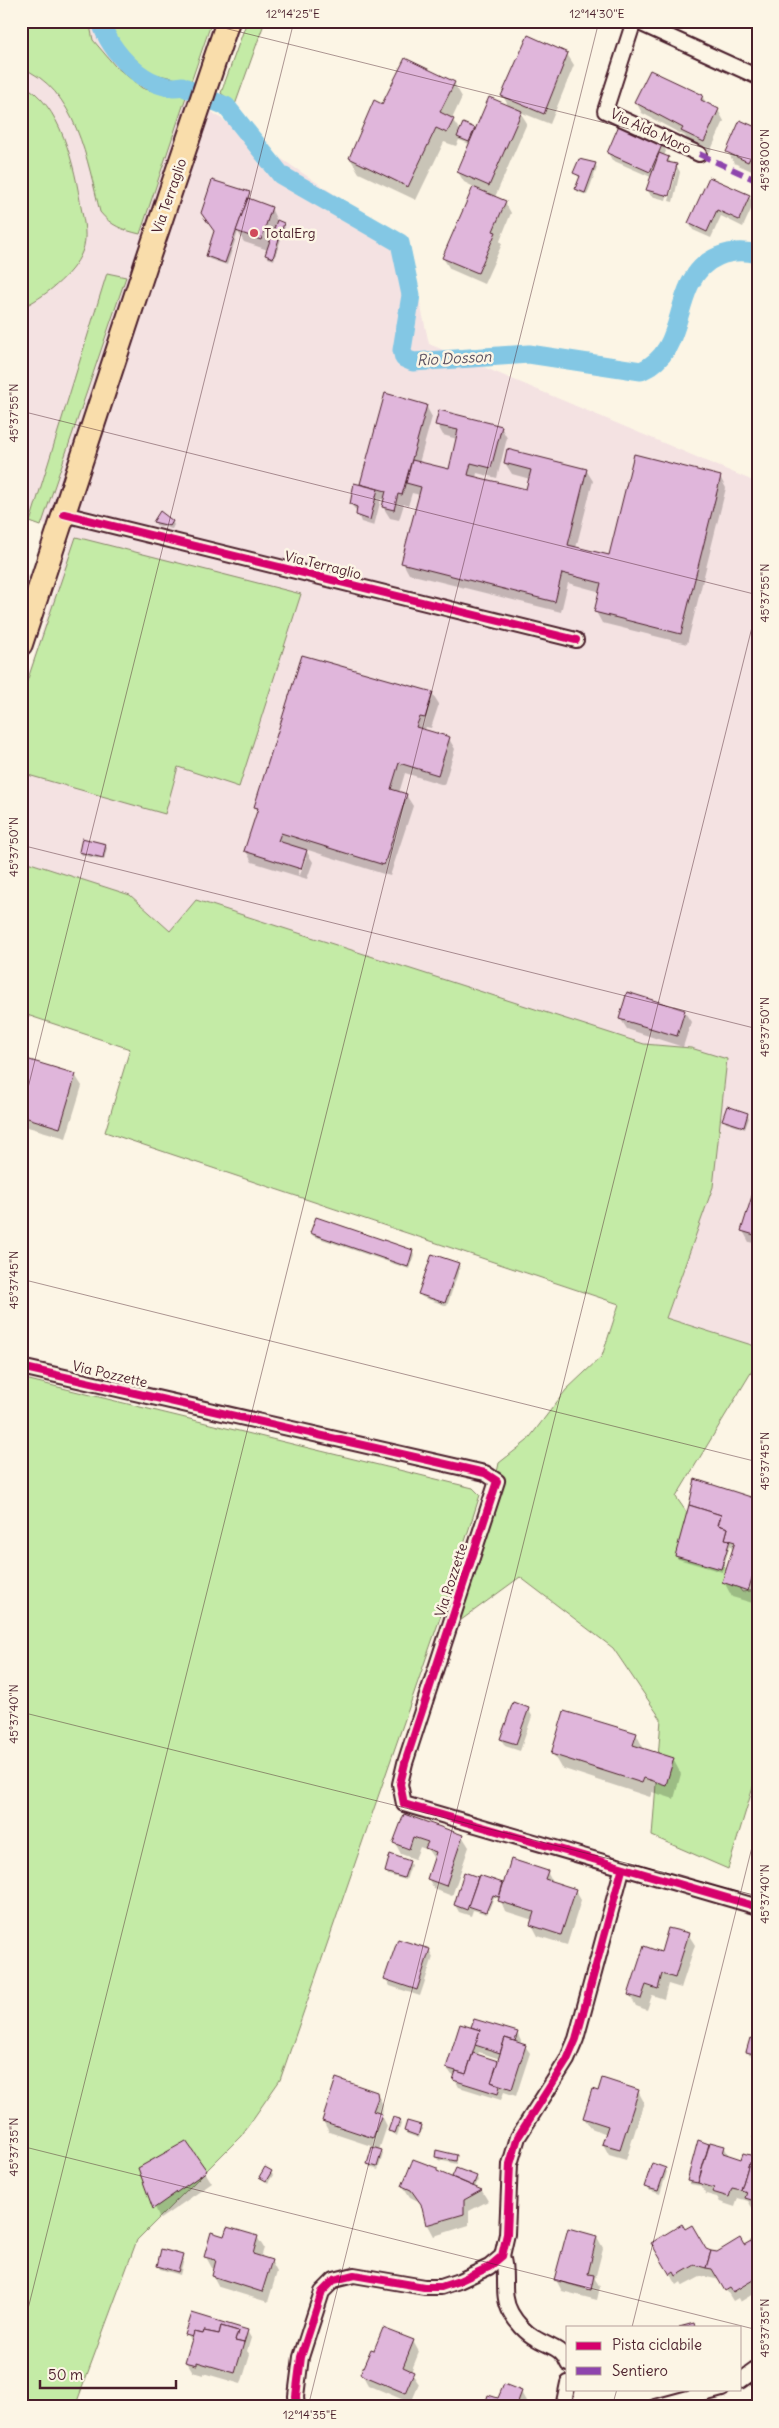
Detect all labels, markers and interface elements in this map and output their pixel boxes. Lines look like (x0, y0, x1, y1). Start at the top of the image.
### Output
text: 12°14'25"E (266, 6, 320, 21)
text: 12°14'30"E (569, 6, 625, 21)
street label: Via Aldo Moro (608, 104, 694, 158)
text: 45°38'00"N (757, 129, 772, 191)
street label: Via Terraglio (148, 156, 190, 236)
place label: TotalErg (264, 224, 316, 242)
marker: TotalErg (248, 227, 260, 239)
water label: Rio Dosson (416, 347, 492, 369)
text: 45°37'55"N (6, 383, 21, 443)
street label: Via Terraglio (283, 547, 363, 583)
text: 45°37'55"N (757, 563, 772, 623)
text: 45°37'50"N (6, 817, 21, 877)
text: 45°37'50"N (757, 997, 772, 1057)
text: 45°37'45"N (6, 1251, 21, 1309)
street label: Via Pozzette (71, 1357, 149, 1391)
text: 45°37'45"N (757, 1432, 772, 1490)
street label: Via Pozzette (431, 1541, 471, 1619)
text: 45°37'40"N (6, 1684, 21, 1744)
text: 45°37'40"N (757, 1864, 772, 1924)
text: 45°37'35"N (6, 2118, 21, 2176)
text: 45°37'35"N (757, 2299, 772, 2357)
legend (566, 2326, 742, 2390)
text: Pista ciclabile (612, 2335, 702, 2354)
scale bar (40, 2358, 176, 2390)
text: Sentiero (612, 2361, 668, 2380)
text: 50 m (48, 2365, 83, 2384)
text: 12°14'35"E (283, 2407, 337, 2422)

